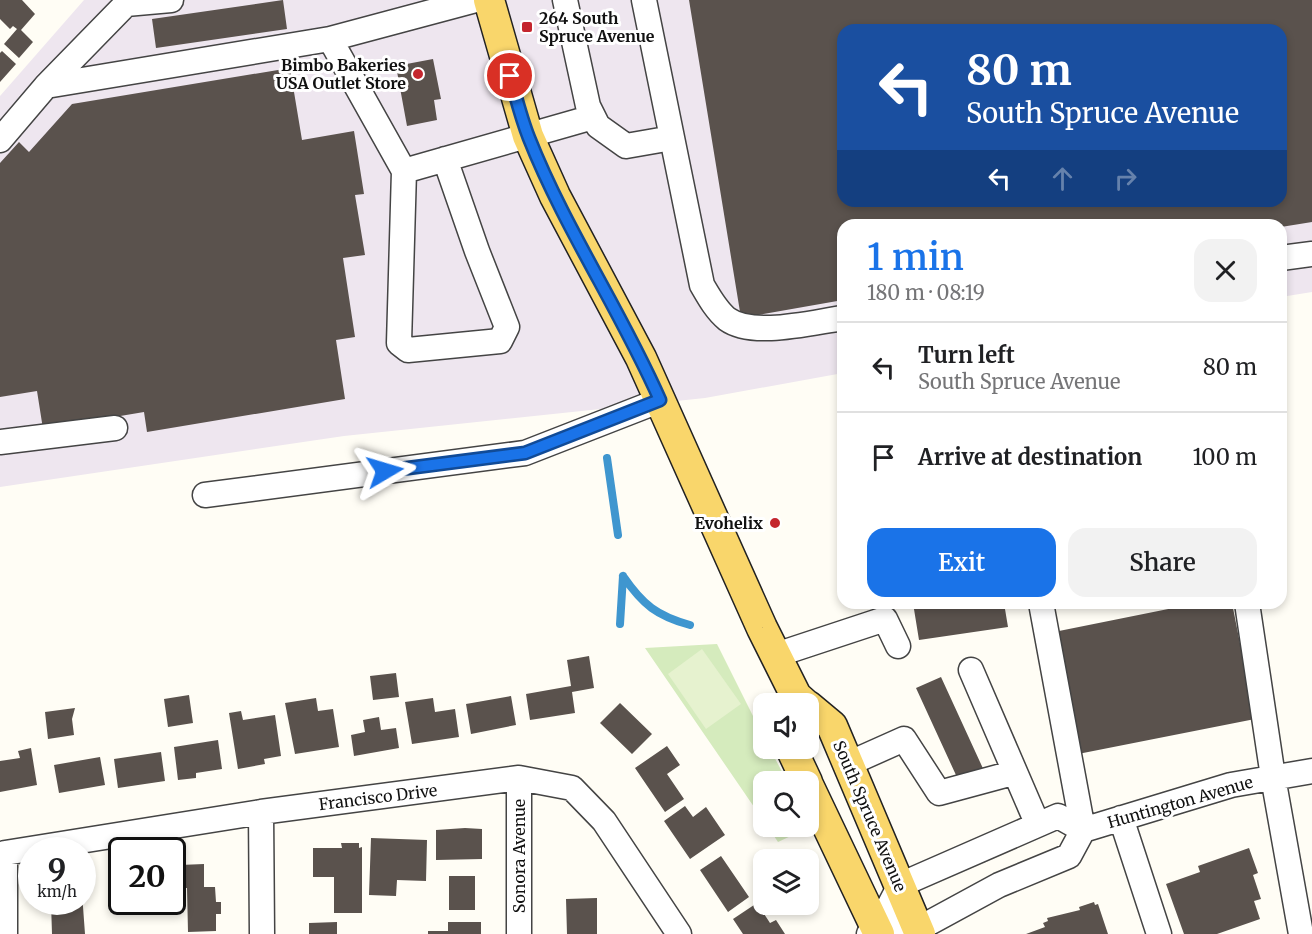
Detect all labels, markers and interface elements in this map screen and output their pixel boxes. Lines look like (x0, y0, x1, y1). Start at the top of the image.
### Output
place label: 264 South Spruce Avenue (539, 8, 655, 46)
marker: 264 South Spruce Avenue (520, 20, 534, 34)
text: 80 m (966, 44, 1072, 96)
icon: left (867, 48, 945, 126)
pin (484, 50, 535, 101)
place label: Bimbo Bakeries USA Outlet Store (276, 55, 406, 93)
icon: arrive (493, 59, 526, 92)
marker: Bimbo Bakeries USA Outlet Store (411, 67, 425, 81)
text: South Spruce Avenue (966, 96, 1239, 130)
icon: left (983, 162, 1016, 195)
icon: ahead (1046, 162, 1079, 195)
icon: right (1109, 162, 1142, 195)
text: 1 min (867, 235, 964, 280)
button: close (1194, 239, 1257, 302)
text: 180 m · 08:19 (867, 280, 985, 305)
text: Turn left (918, 341, 1015, 369)
icon: left (867, 351, 900, 384)
text: 80 m (1203, 353, 1257, 381)
text: South Spruce Avenue (918, 369, 1120, 394)
position arrow (353, 439, 417, 503)
icon: arrive (867, 441, 900, 474)
text: Arrive at destination (918, 443, 1142, 471)
text: 100 m (1192, 443, 1257, 471)
place label: Evohelix (695, 513, 763, 533)
marker: Evohelix (768, 516, 782, 530)
button: Exit (867, 528, 1056, 597)
button: Share (1068, 528, 1257, 597)
map controls (753, 693, 819, 915)
button: sound (753, 693, 819, 759)
street label: South Spruce Avenue (829, 738, 911, 894)
button: search (753, 771, 819, 837)
street label: Huntington Avenue (1105, 772, 1255, 832)
street label: Francisco Drive (318, 780, 438, 814)
street label: Sonora Avenue (509, 799, 529, 913)
speed limit sign: 20 (108, 837, 186, 915)
button: layers (753, 849, 819, 915)
text: 9 (48, 850, 66, 888)
text: km/h (37, 882, 77, 901)

